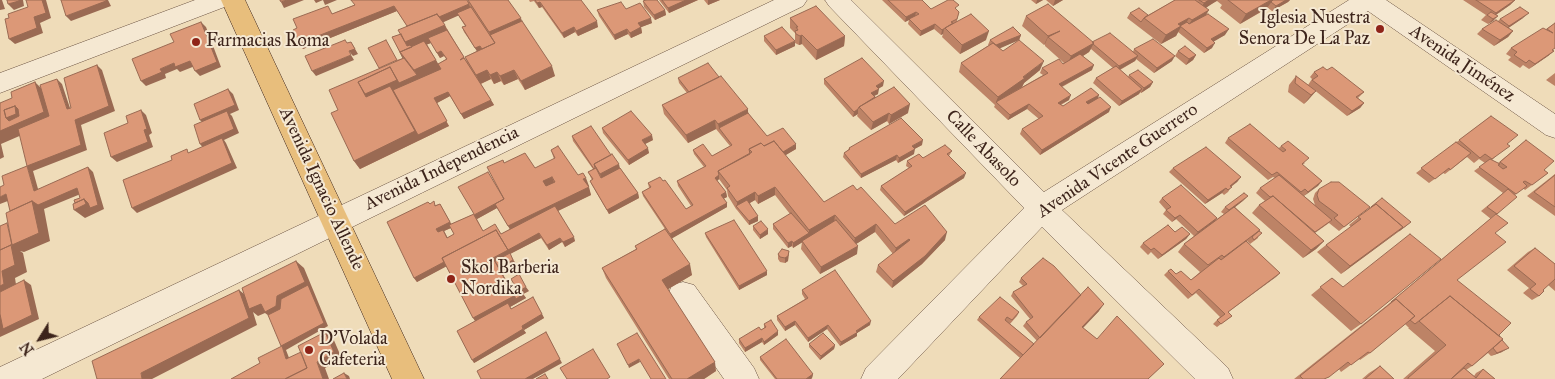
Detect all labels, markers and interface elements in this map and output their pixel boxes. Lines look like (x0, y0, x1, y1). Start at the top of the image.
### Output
place label: Iglesia Nuestra Senora De La Paz (1239, 8, 1370, 50)
street label: Avenida Jiménez (1405, 21, 1519, 107)
marker: Iglesia Nuestra Senora De La Paz (1374, 23, 1386, 35)
place label: Farmacias Roma (206, 31, 329, 53)
marker: Farmacias Roma (190, 36, 202, 48)
street label: Avenida Vicente Guerrero (1033, 99, 1203, 223)
street label: Avenida Ignacio Allende (274, 104, 368, 274)
street label: Calle Abasolo (941, 106, 1025, 192)
street label: Avenida Independencia (361, 122, 523, 216)
place label: Skol Barberia Nordika (461, 258, 559, 300)
marker: Skol Barberia Nordika (445, 273, 457, 285)
north arrow (15, 314, 65, 364)
place label: D'Volada Cafeteria (319, 329, 388, 372)
text: N (17, 338, 38, 358)
marker: D'Volada Cafeteria (303, 344, 315, 356)

